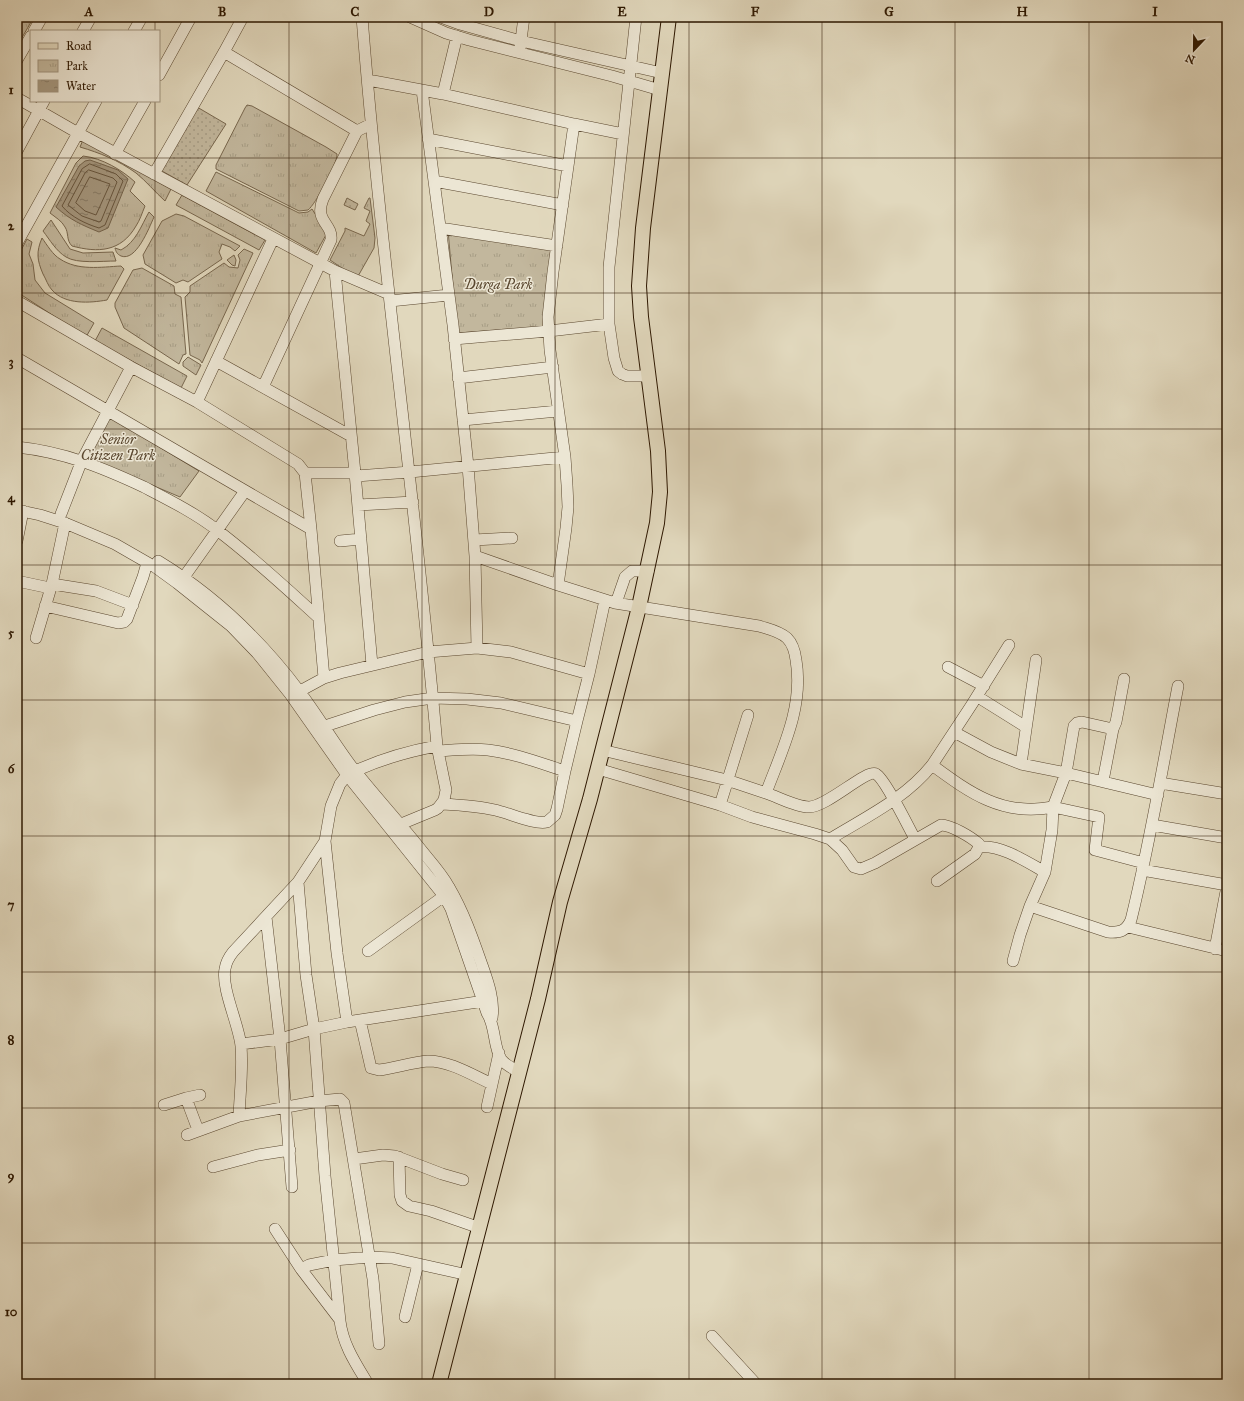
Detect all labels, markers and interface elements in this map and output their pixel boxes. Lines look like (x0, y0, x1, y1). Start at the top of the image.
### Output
text: A (84, 4, 94, 20)
text: B (218, 4, 227, 20)
text: C (351, 4, 360, 20)
text: D (484, 4, 494, 20)
text: E (617, 4, 627, 20)
text: F (751, 4, 760, 20)
text: G (884, 4, 894, 20)
text: H (1016, 4, 1028, 20)
text: I (1152, 4, 1158, 20)
legend (30, 30, 160, 102)
north arrow (1174, 30, 1214, 70)
text: Road (66, 39, 92, 53)
text: N (1183, 51, 1197, 67)
text: Park (66, 59, 88, 73)
text: Water (66, 79, 96, 93)
text: 1 (8, 82, 14, 98)
text: 2 (8, 218, 15, 234)
park label: Durga Park (463, 276, 533, 293)
text: 3 (8, 354, 14, 370)
park label: Senior Citizen Park (81, 431, 156, 464)
text: 4 (7, 490, 15, 506)
text: 5 (8, 625, 15, 641)
text: 6 (8, 761, 16, 777)
text: 7 (8, 897, 15, 913)
text: 8 (8, 1032, 15, 1048)
text: 9 (8, 1168, 15, 1184)
text: 10 (5, 1304, 18, 1320)

